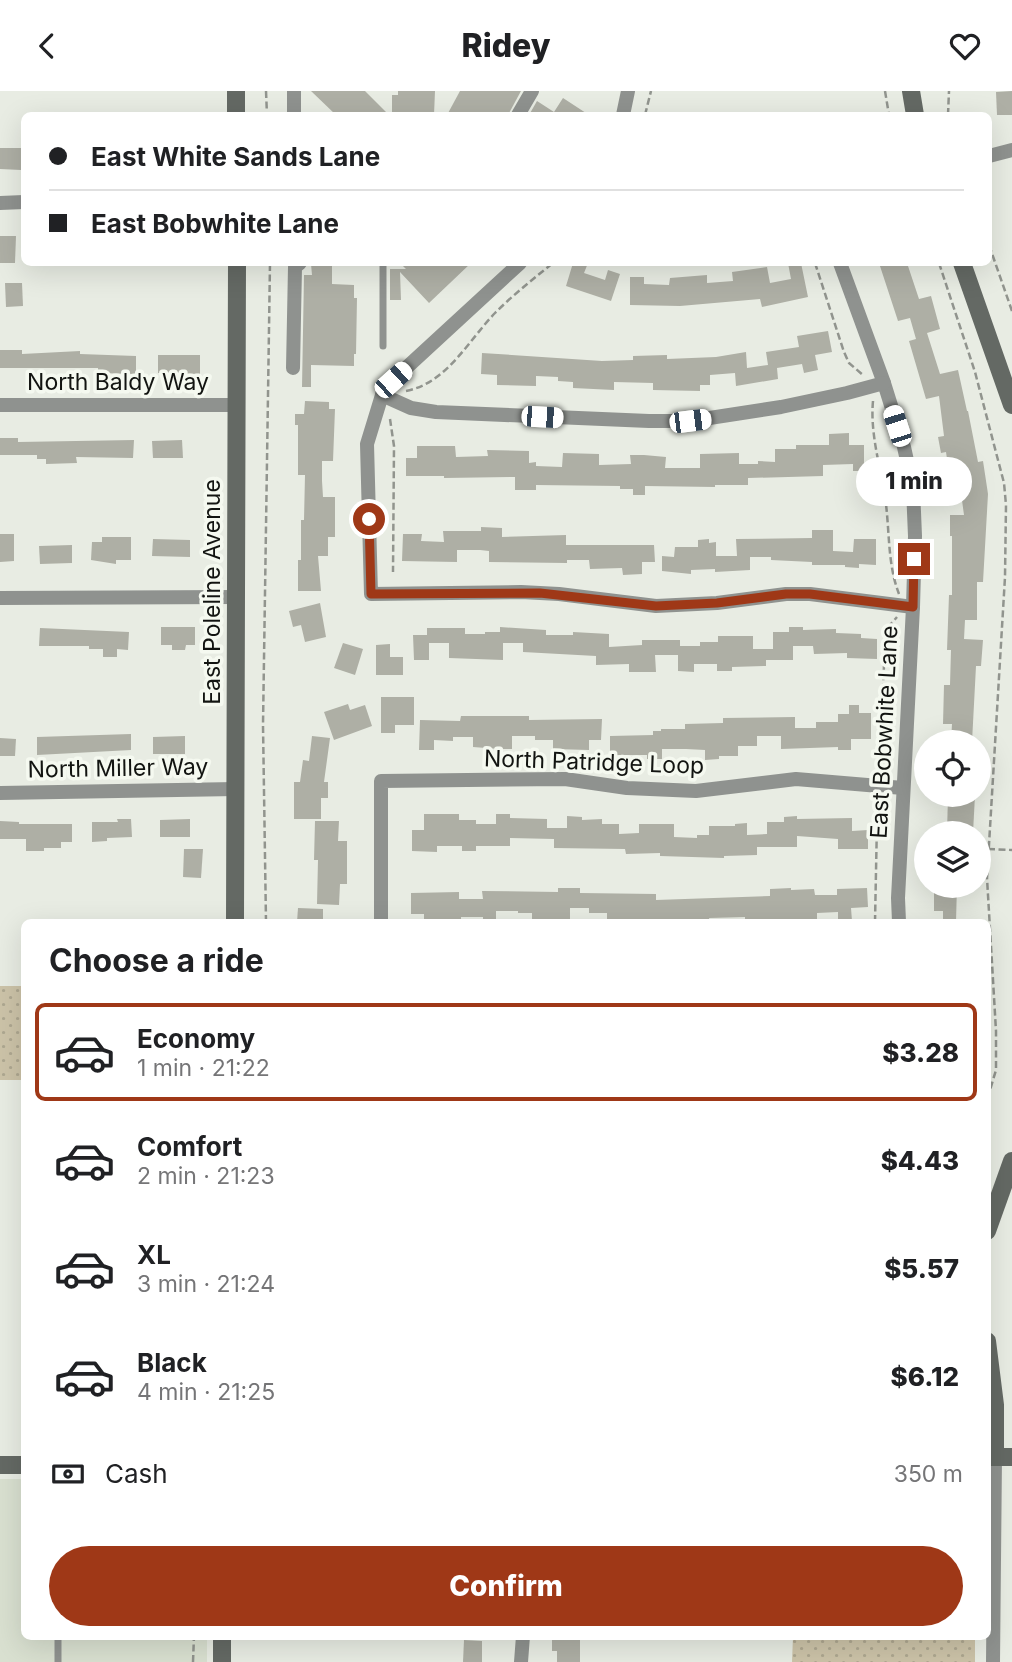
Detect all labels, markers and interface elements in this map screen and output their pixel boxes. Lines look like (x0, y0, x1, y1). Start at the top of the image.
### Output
text: Ridey (461, 26, 551, 65)
icon: back (28, 27, 66, 65)
icon: heart (946, 27, 984, 65)
text: East White Sands Lane (91, 141, 380, 172)
text: East Bobwhite Lane (91, 208, 339, 239)
car (371, 358, 416, 402)
street label: North Baldy Way (27, 368, 209, 396)
car (881, 403, 914, 449)
car (521, 405, 564, 429)
car (668, 408, 713, 434)
callout: 1 min (856, 457, 972, 507)
text: 1 min (885, 467, 943, 495)
street label: East Poleline Avenue (198, 479, 226, 705)
route start (353, 503, 385, 535)
route end (898, 543, 930, 575)
street label: East Bobwhite Lane (864, 625, 904, 839)
map controls (914, 730, 991, 898)
button: locate (914, 730, 991, 807)
street label: North Patridge Loop (483, 744, 705, 780)
street label: North Miller Way (27, 752, 209, 784)
button: layers (914, 821, 991, 898)
text: Choose a ride (49, 941, 264, 980)
icon: car (53, 1021, 116, 1084)
text: Economy (137, 1023, 255, 1054)
text: $3.28 (882, 1037, 959, 1068)
text: 1 min · 21:22 (137, 1054, 270, 1082)
icon: car (53, 1129, 116, 1192)
text: Comfort (137, 1131, 242, 1162)
text: $4.43 (881, 1145, 959, 1176)
text: 2 min · 21:23 (137, 1162, 275, 1190)
icon: car (53, 1237, 116, 1300)
text: XL (137, 1239, 171, 1270)
text: $5.57 (884, 1253, 959, 1284)
text: 3 min · 21:24 (137, 1270, 275, 1298)
icon: car (53, 1345, 116, 1408)
text: Black (137, 1347, 207, 1378)
text: $6.12 (891, 1361, 959, 1392)
text: 4 min · 21:25 (137, 1378, 275, 1406)
icon: cash (49, 1455, 87, 1493)
text: Cash (105, 1458, 168, 1489)
text: 350 m (894, 1460, 963, 1488)
button: Confirm (49, 1546, 963, 1626)

